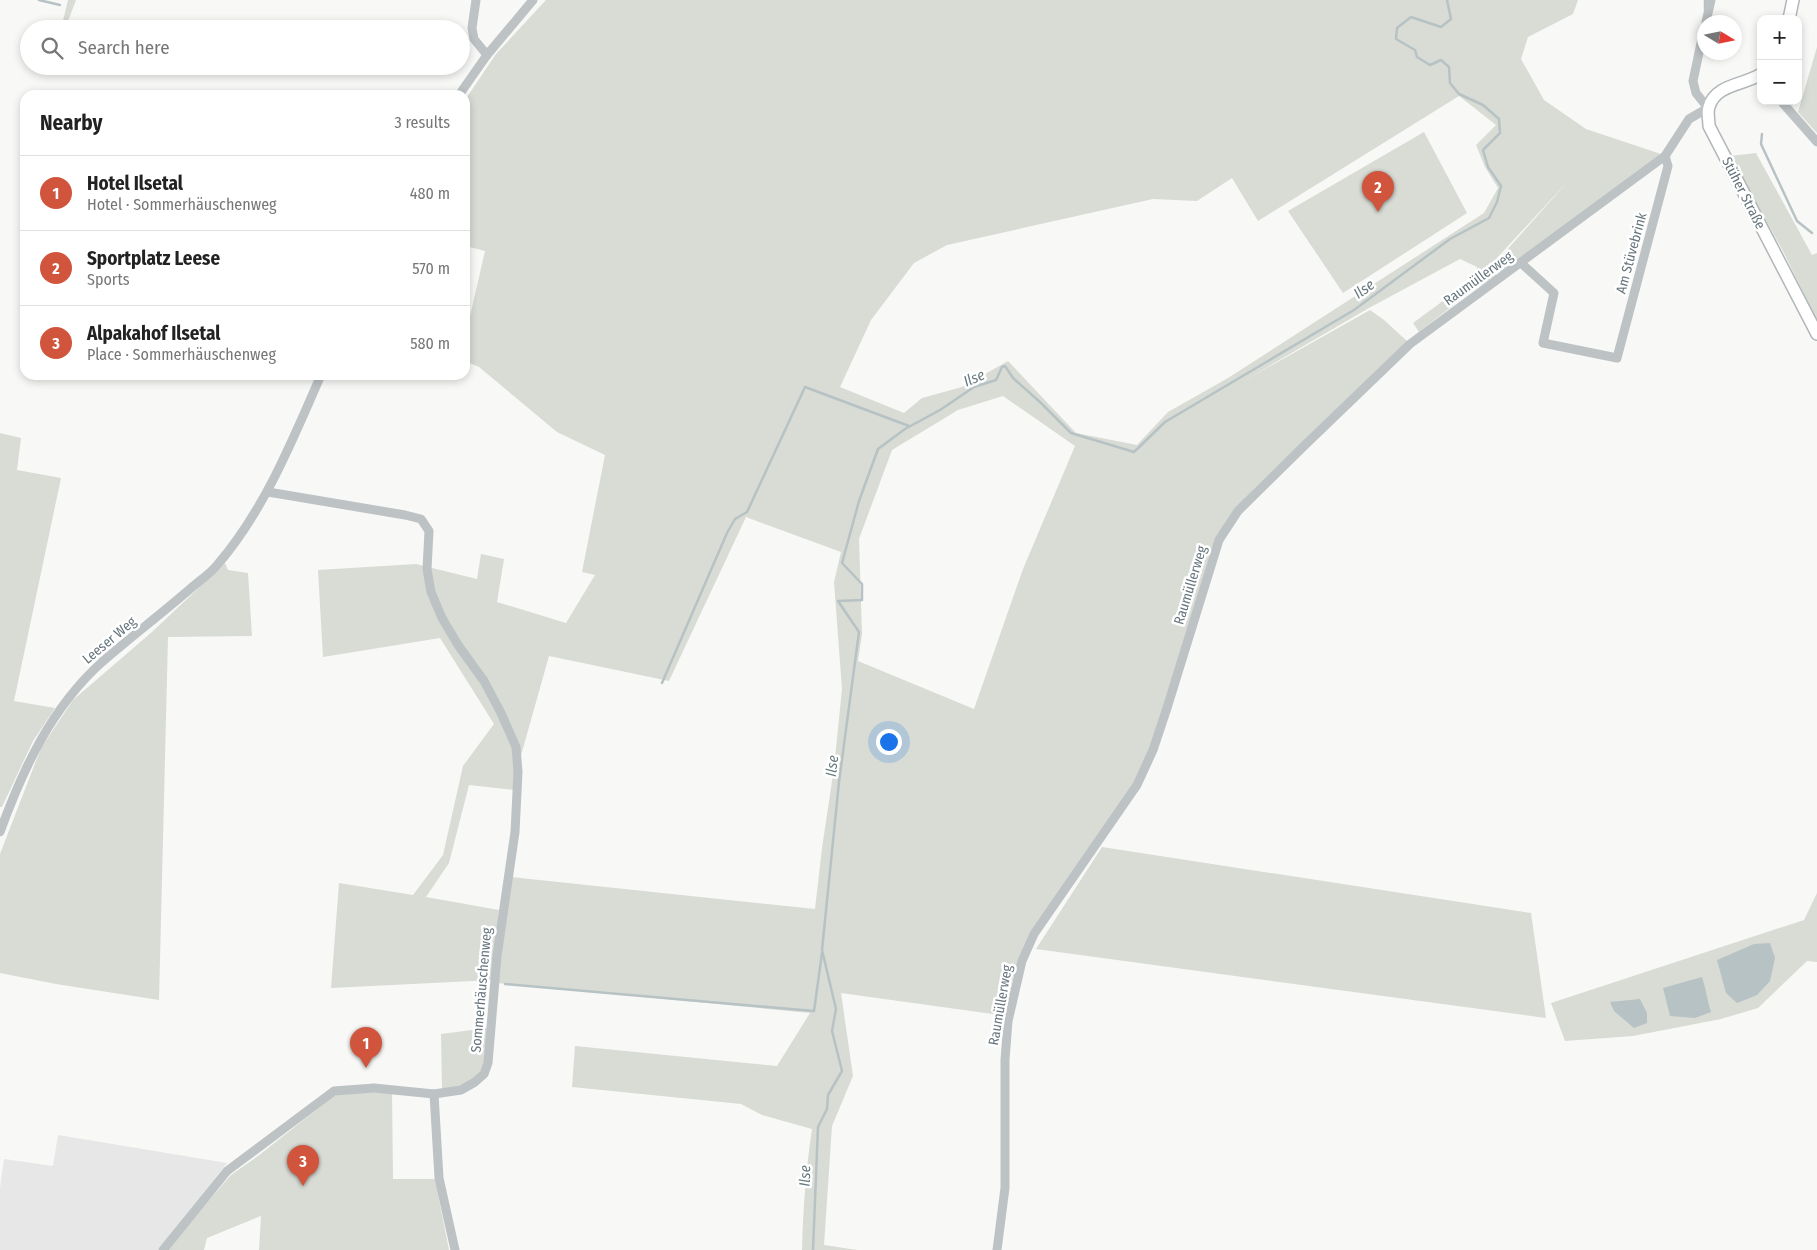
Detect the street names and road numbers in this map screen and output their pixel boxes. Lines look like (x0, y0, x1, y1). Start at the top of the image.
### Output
street label: Stüher Straße (1718, 154, 1769, 232)
street label: Am Stüvebrink (1613, 210, 1651, 295)
street label: Raumüllerweg (1440, 247, 1517, 309)
street label: Raumüllerweg (1170, 543, 1211, 627)
street label: Leeser Weg (79, 613, 140, 668)
street label: Sommerhäuschenweg (468, 926, 495, 1053)
street label: Raumüllerweg (985, 963, 1016, 1047)

